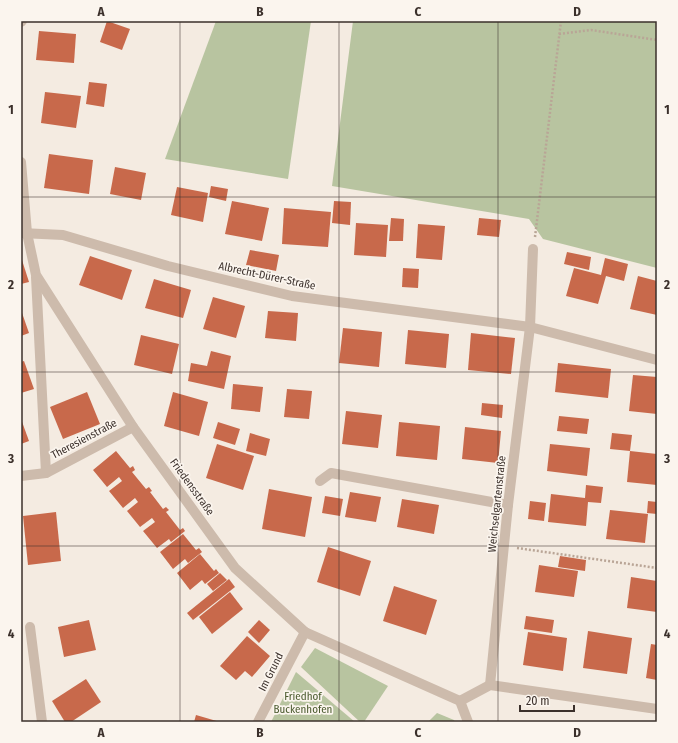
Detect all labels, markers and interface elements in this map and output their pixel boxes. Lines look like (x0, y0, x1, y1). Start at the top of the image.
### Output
text: A (96, 4, 105, 19)
text: B (256, 4, 264, 19)
text: C (415, 4, 422, 19)
text: D (573, 4, 581, 19)
text: 1 (8, 102, 14, 117)
text: 1 (664, 102, 670, 117)
street label: Albrecht-Dürer-Straße (217, 259, 317, 293)
text: 2 (7, 277, 14, 292)
text: 2 (663, 277, 670, 292)
street label: Theresienstraße (49, 416, 119, 462)
text: 3 (7, 451, 14, 466)
text: 3 (663, 451, 670, 466)
street label: Weichselgartenstraße (485, 455, 509, 553)
street label: Friedensstraße (167, 456, 217, 518)
text: 4 (8, 626, 15, 641)
text: 4 (664, 626, 671, 641)
street label: Im Grund (256, 651, 286, 693)
scale bar (520, 687, 574, 713)
park label: Friedhof Buckenhofen (274, 690, 332, 716)
text: 20 m (526, 694, 550, 708)
text: A (96, 725, 105, 740)
text: B (256, 725, 264, 740)
text: C (415, 725, 422, 740)
text: D (573, 725, 581, 740)

